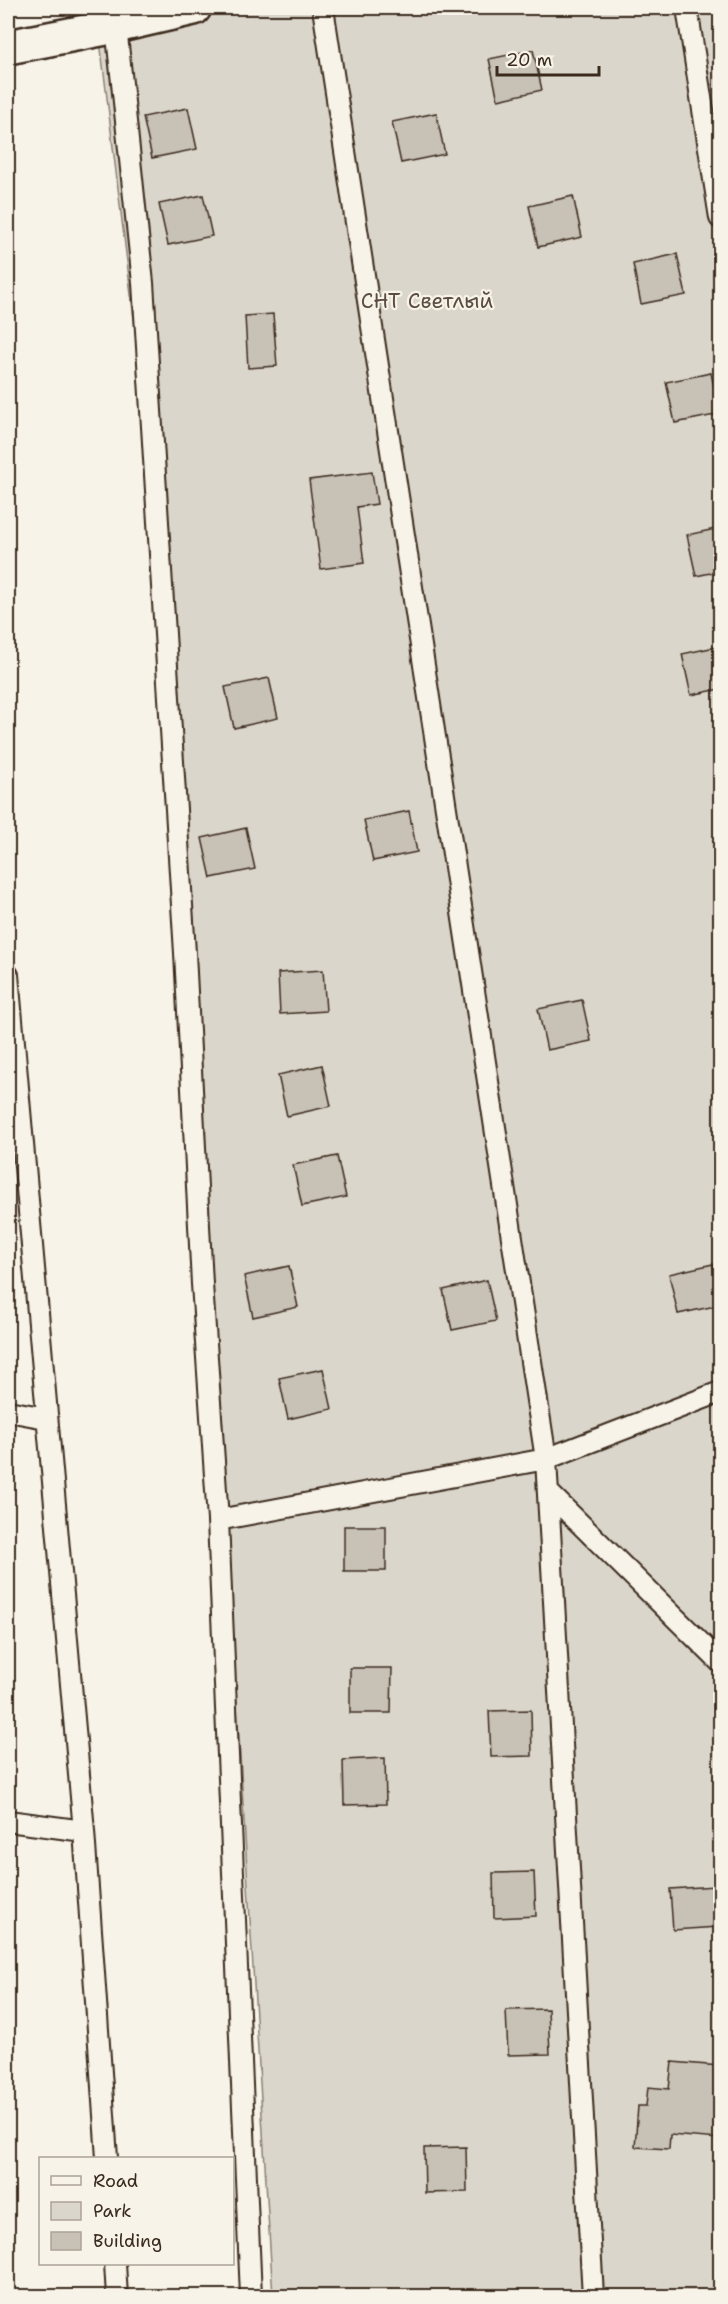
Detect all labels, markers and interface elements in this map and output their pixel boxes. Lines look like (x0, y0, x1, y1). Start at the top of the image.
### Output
scale bar (497, 39, 599, 77)
text: 20 m (506, 48, 552, 72)
park label: СНТ Светлый (361, 287, 493, 315)
legend (39, 2157, 234, 2265)
text: Road (93, 2169, 138, 2193)
text: Park (93, 2199, 132, 2223)
text: Building (93, 2229, 162, 2253)

